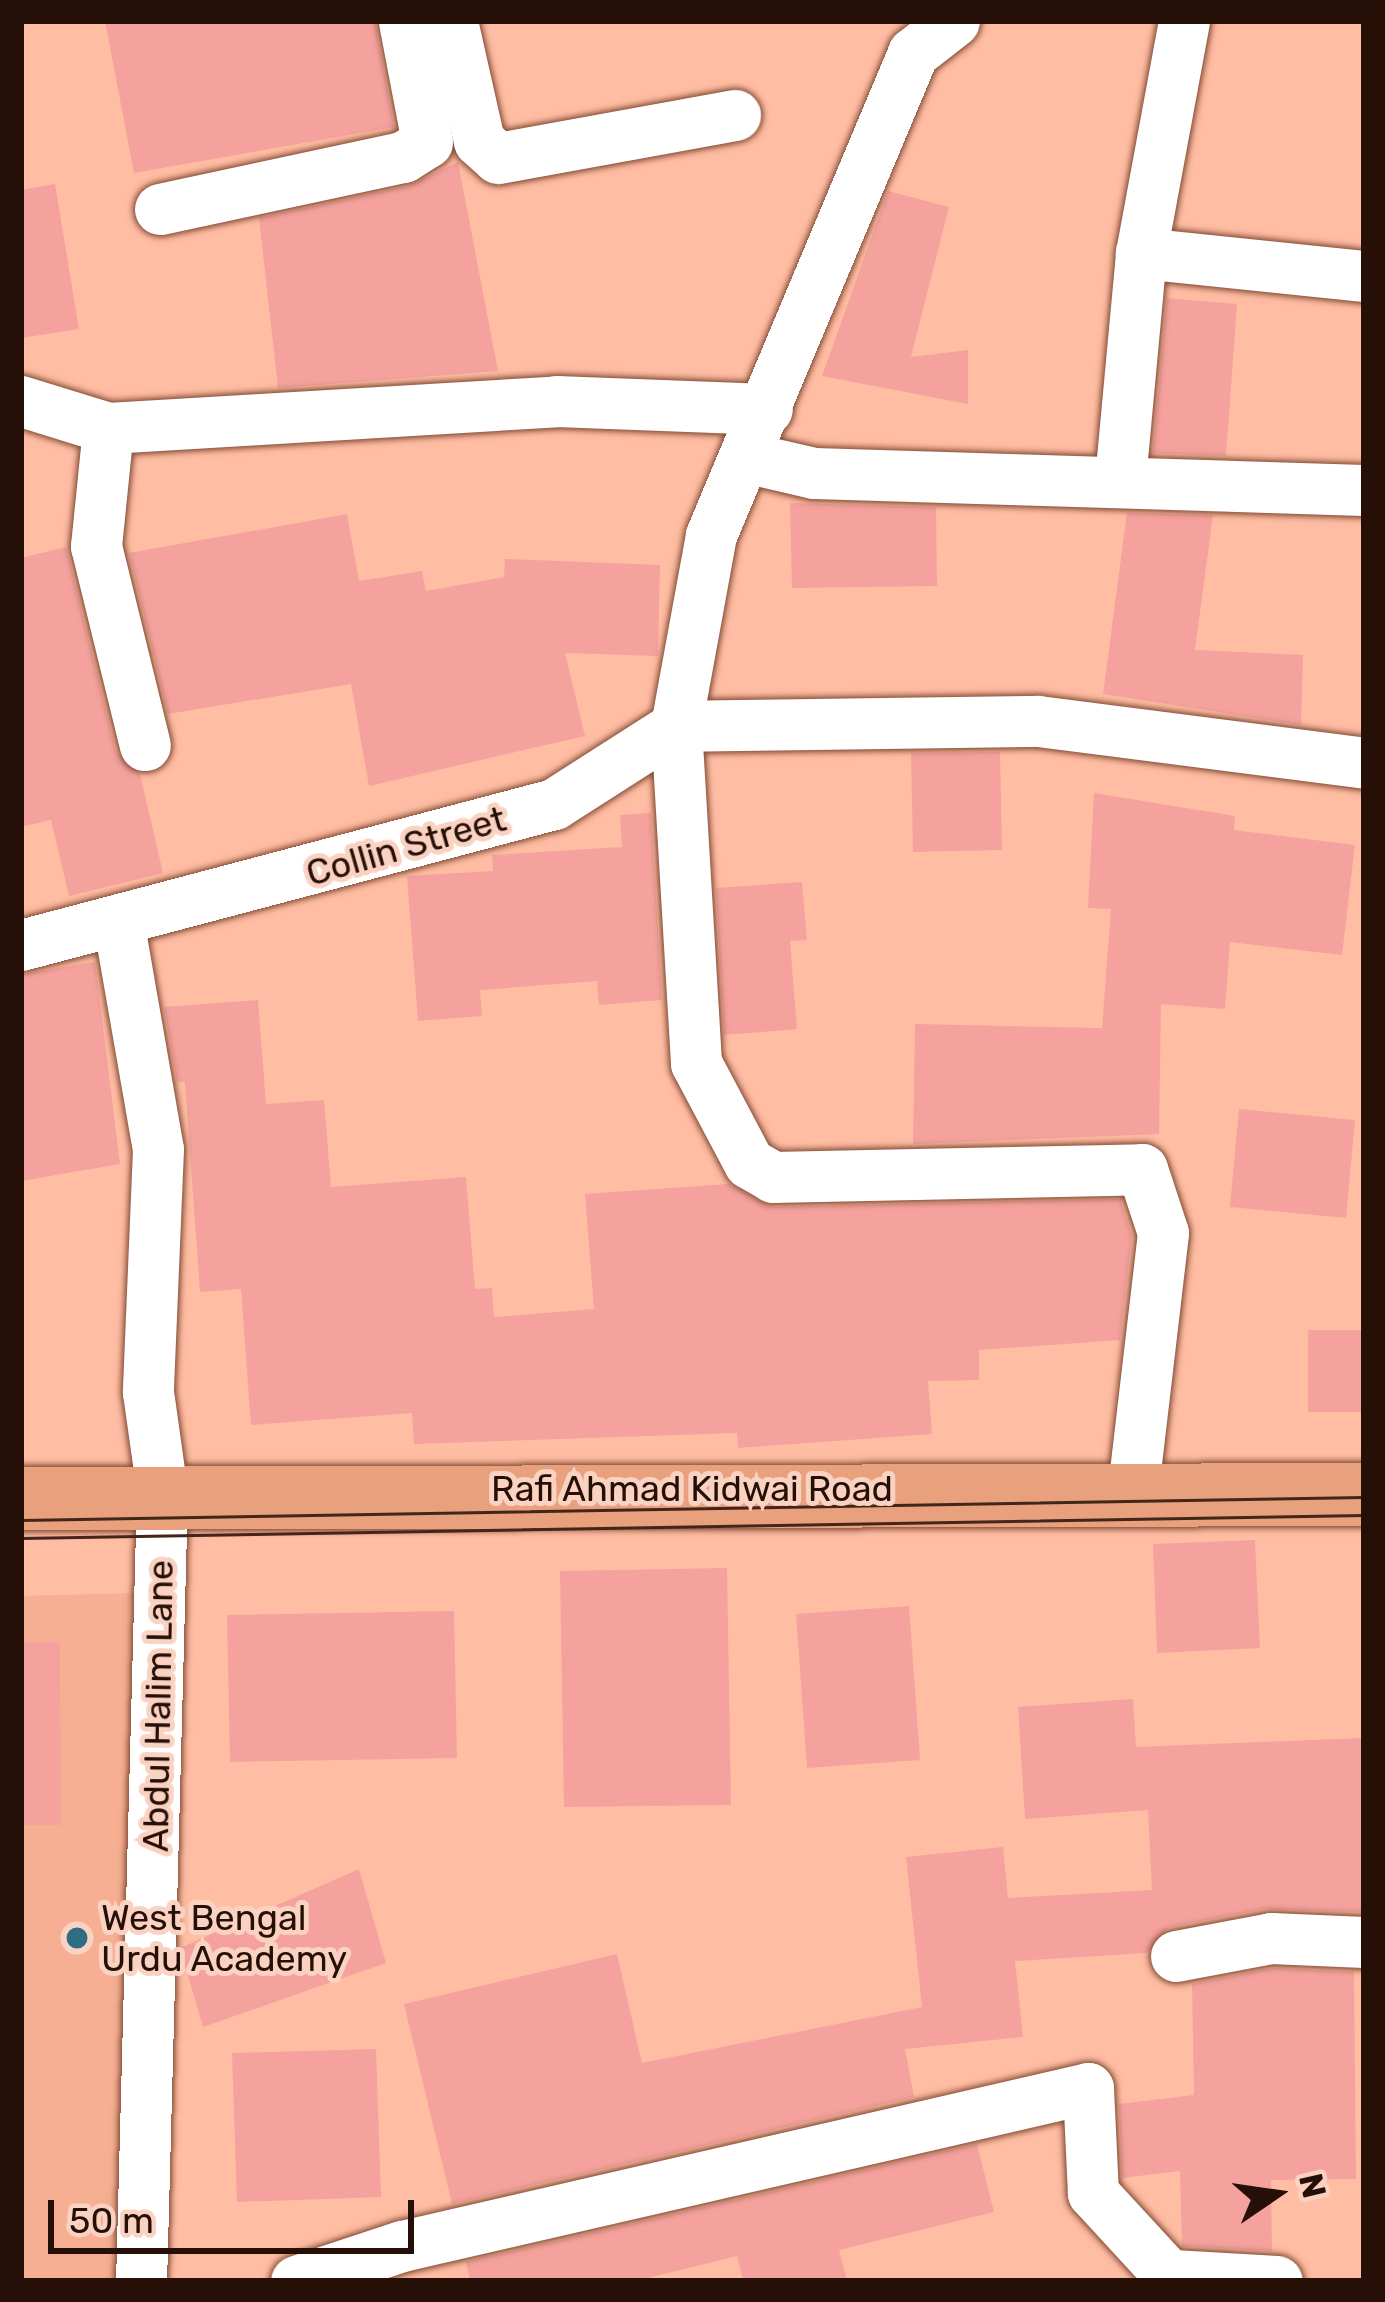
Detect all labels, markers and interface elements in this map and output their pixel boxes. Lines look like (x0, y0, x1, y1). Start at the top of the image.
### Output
street label: Collin Street (301, 797, 511, 895)
street label: Rafi Ahmad Kidwai Road (491, 1467, 893, 1511)
street label: Abdul Halim Lane (134, 1560, 182, 1852)
place label: West Bengal Urdu Academy (101, 1895, 348, 1980)
marker: West Bengal Urdu Academy (64, 1925, 90, 1951)
north arrow (1217, 2134, 1337, 2254)
text: N (1291, 2170, 1334, 2202)
scale bar (54, 2176, 420, 2250)
text: 50 m (69, 2199, 154, 2242)

